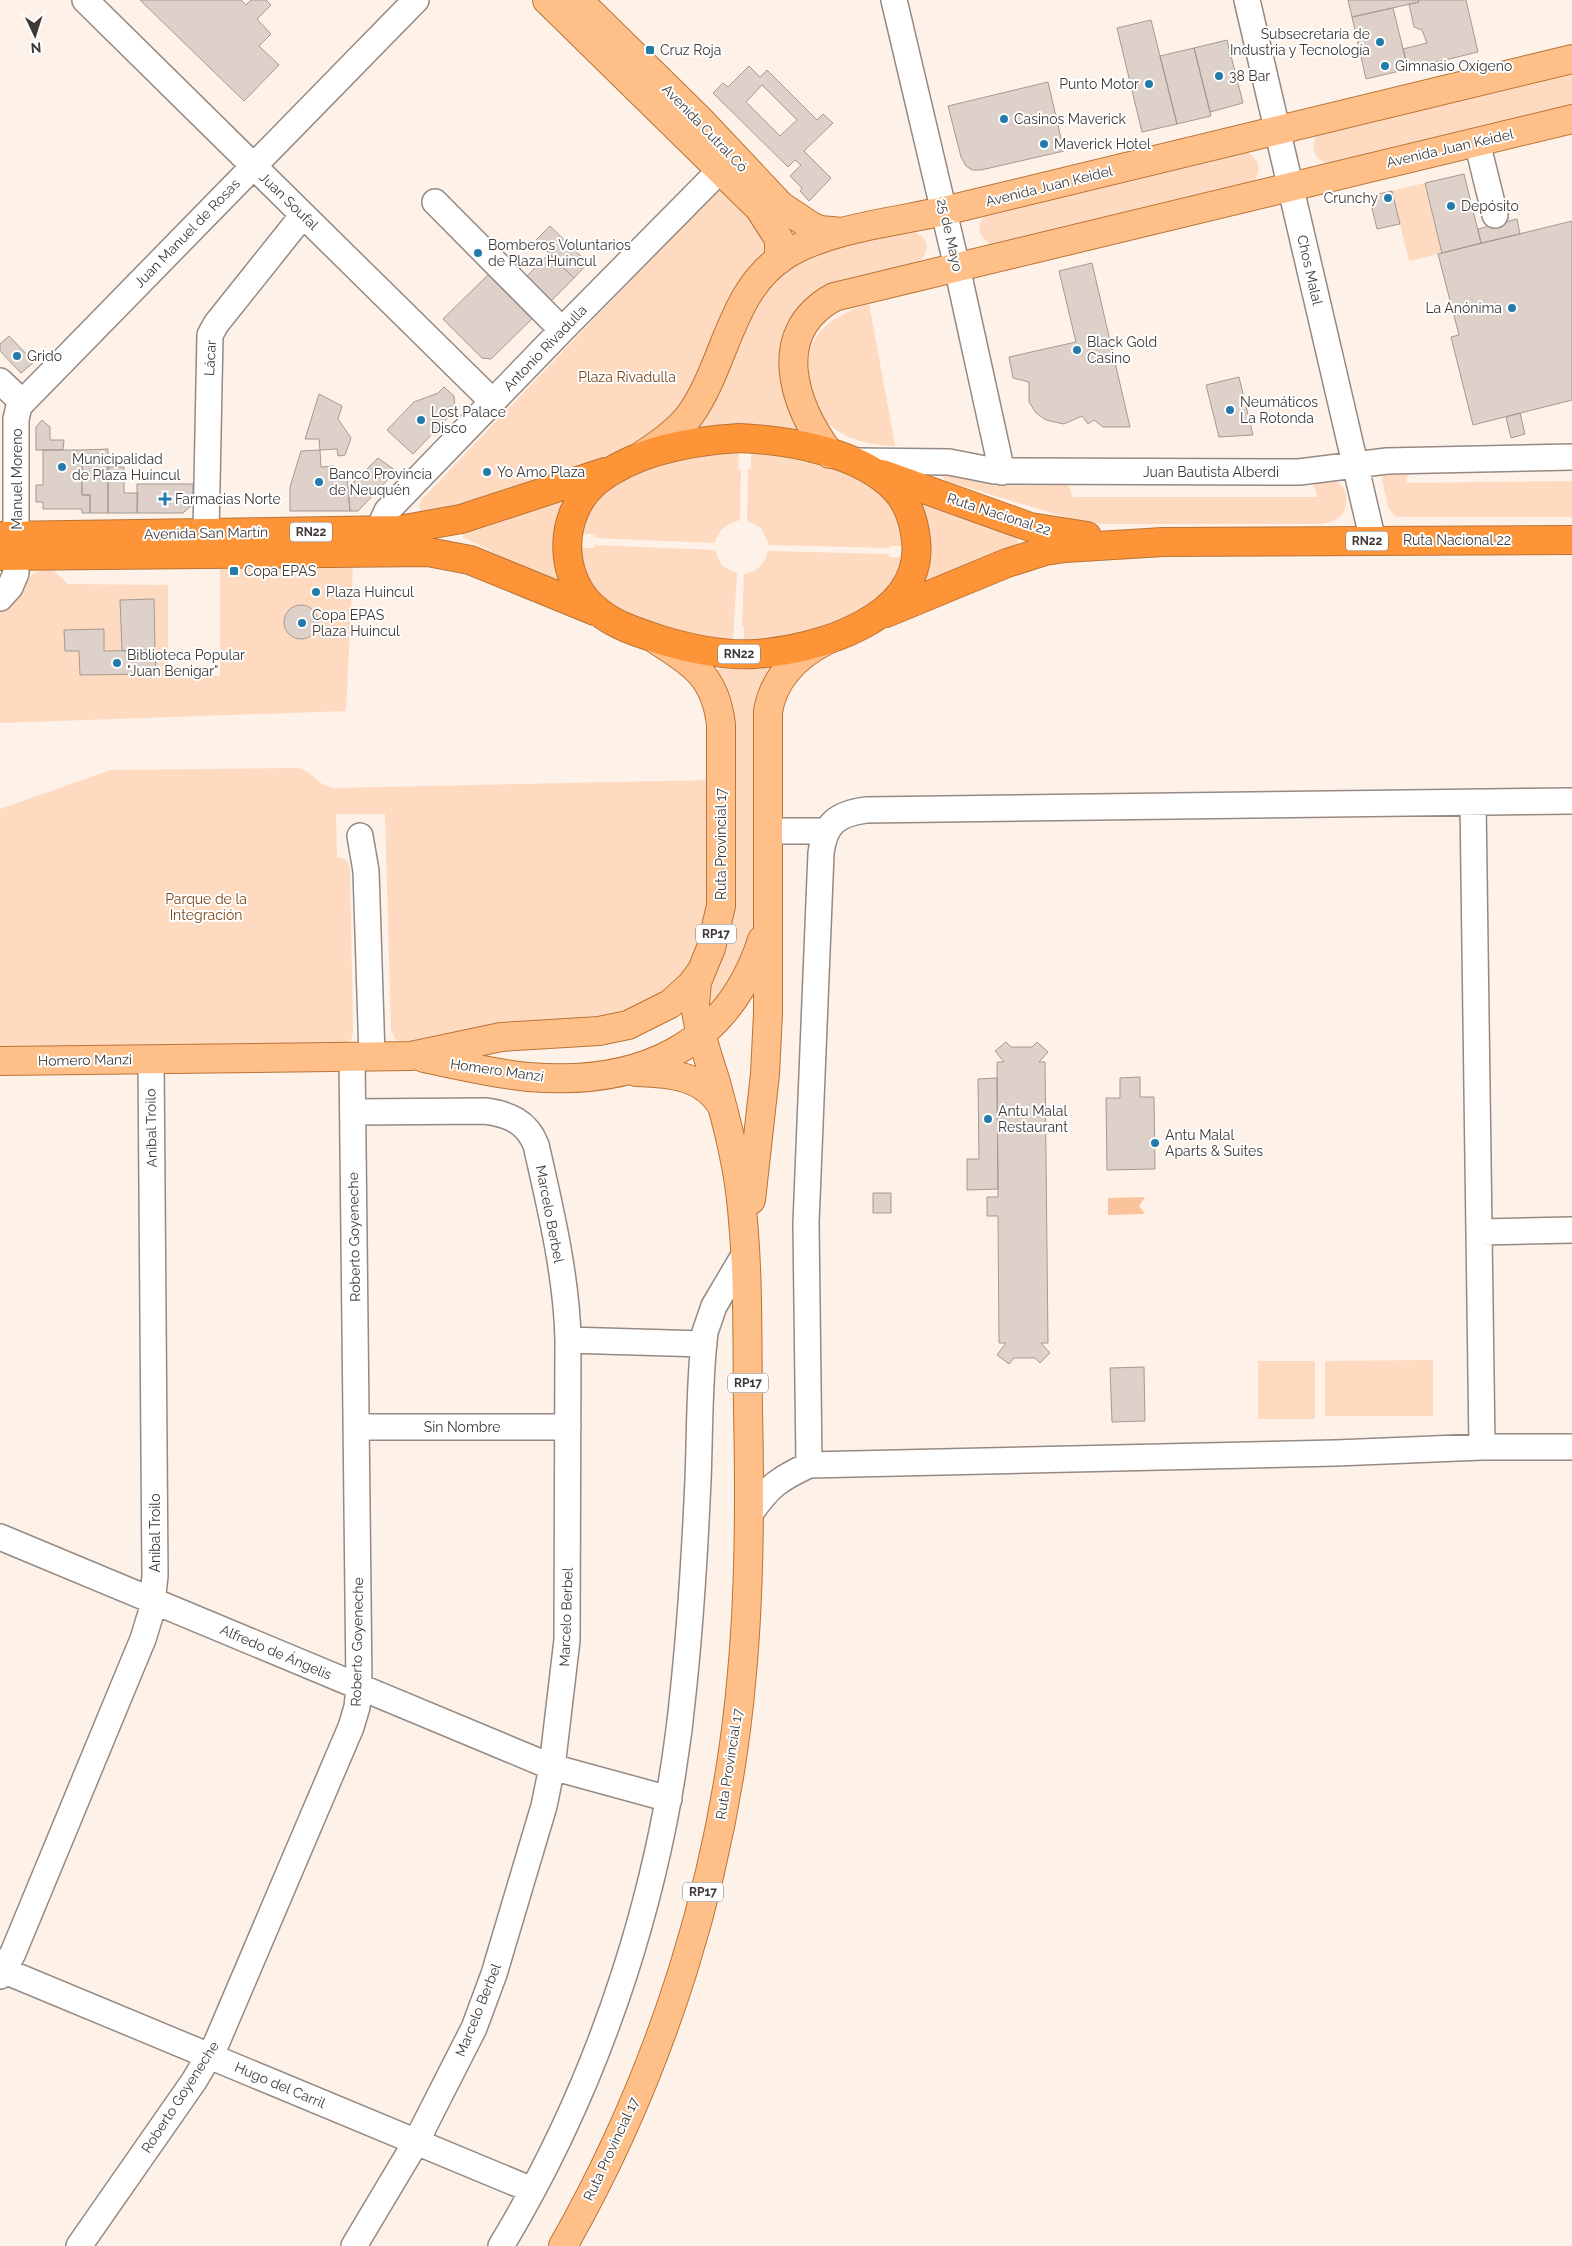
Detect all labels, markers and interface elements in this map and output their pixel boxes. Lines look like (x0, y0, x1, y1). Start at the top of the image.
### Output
north arrow (10, 10, 60, 60)
place label: Subsecretaría de Industria y Tecnología (1230, 26, 1370, 58)
marker: Subsecretaría de Industria y Tecnología (1374, 36, 1386, 48)
text: N (30, 40, 42, 56)
place label: Cruz Roja (660, 42, 721, 58)
marker: Cruz Roja (644, 44, 656, 56)
place label: Gimnasio Oxígeno (1395, 58, 1512, 74)
marker: Gimnasio Oxígeno (1379, 60, 1391, 72)
place label: 38 Bar (1229, 68, 1270, 84)
marker: 38 Bar (1213, 70, 1225, 82)
place label: Punto Motor (1059, 76, 1139, 92)
marker: Punto Motor (1143, 78, 1155, 90)
street label: Avenida Cutral Có (659, 81, 751, 175)
place label: Casinos Maverick (1014, 111, 1127, 127)
marker: Casinos Maverick (998, 113, 1010, 125)
street label: Avenida Juan Keidel (1385, 126, 1515, 170)
place label: Maverick Hotel (1054, 136, 1151, 152)
marker: Maverick Hotel (1038, 138, 1050, 150)
street label: Avenida Juan Keidel (984, 162, 1114, 209)
street label: Juan Soufal (256, 169, 322, 233)
street label: Juan Manuel de Rosas (131, 175, 243, 291)
place label: Crunchy (1324, 190, 1378, 206)
marker: Crunchy (1382, 192, 1394, 204)
street label: 25 de Mayo (934, 197, 966, 273)
place label: Depósito (1461, 198, 1519, 214)
marker: Depósito (1445, 200, 1457, 212)
street label: Chos Malal (1294, 233, 1326, 307)
place label: Bomberos Voluntarios de Plaza Huincul (488, 237, 631, 269)
marker: Bomberos Voluntarios de Plaza Huincul (472, 247, 484, 259)
place label: La Anónima (1425, 300, 1502, 316)
street label: Antonio Rivadulla (500, 302, 590, 394)
marker: La Anónima (1506, 302, 1518, 314)
place label: Black Gold Casino (1087, 334, 1157, 366)
street label: Lácar (201, 340, 219, 376)
marker: Black Gold Casino (1071, 344, 1083, 356)
place label: Grido (27, 348, 62, 364)
marker: Grido (11, 350, 23, 362)
park label: Plaza Rivadulla (578, 369, 676, 385)
place label: Neumáticos La Rotonda (1240, 394, 1318, 426)
place label: Lost Palace Disco (431, 404, 506, 436)
marker: Neumáticos La Rotonda (1224, 404, 1236, 416)
marker: Lost Palace Disco (415, 414, 427, 426)
street label: Manuel Moreno (9, 428, 25, 530)
place label: Municipalidad de Plaza Huincul (72, 451, 181, 483)
marker: Municipalidad de Plaza Huincul (56, 461, 68, 473)
place label: Yo Amo Plaza (497, 464, 585, 480)
street label: Juan Bautista Alberdi (1143, 464, 1279, 480)
place label: Banco Provincia de Neuquén (329, 466, 432, 498)
marker: Yo Amo Plaza (481, 466, 493, 478)
marker: Banco Provincia de Neuquén (313, 476, 325, 488)
street label: Ruta Nacional 22 (945, 490, 1053, 538)
place label: Farmacias Norte (175, 491, 281, 507)
marker: Farmacias Norte (159, 493, 171, 505)
road number: RN22 (290, 522, 332, 542)
street label: Avenida San Martín (144, 524, 268, 542)
road number: RN22 (1346, 532, 1388, 550)
street label: Ruta Nacional 22 (1403, 532, 1511, 548)
place label: Copa EPAS (244, 563, 317, 579)
marker: Copa EPAS (228, 565, 240, 577)
place label: Plaza Huincul (326, 584, 414, 600)
marker: Plaza Huincul (310, 586, 322, 598)
place label: Copa EPAS Plaza Huincul (312, 607, 400, 639)
marker: Copa EPAS Plaza Huincul (296, 617, 308, 629)
road number: RN22 (718, 644, 760, 664)
place label: Biblioteca Popular "Juan Benigar" (127, 647, 245, 679)
marker: Biblioteca Popular "Juan Benigar" (111, 657, 123, 669)
street label: Ruta Provincial 17 (713, 787, 729, 900)
park label: Parque de la Integración (165, 891, 247, 923)
road number: RP17 (696, 924, 736, 944)
street label: Homero Manzi (38, 1051, 132, 1069)
street label: Homero Manzi (449, 1056, 545, 1084)
street label: Aníbal Troilo (142, 1088, 160, 1168)
place label: Antu Malal Restaurant (998, 1103, 1068, 1135)
marker: Antu Malal Restaurant (982, 1113, 994, 1125)
place label: Antu Malal Aparts & Suites (1165, 1127, 1263, 1159)
marker: Antu Malal Aparts & Suites (1149, 1137, 1161, 1149)
street label: Marcelo Berbel (533, 1164, 567, 1264)
street label: Roberto Goyeneche (345, 1172, 363, 1302)
road number: RP17 (728, 1374, 768, 1392)
street label: Sin Nombre (424, 1419, 500, 1435)
street label: Aníbal Troilo (147, 1494, 163, 1572)
street label: Marcelo Berbel (556, 1567, 576, 1667)
street label: Roberto Goyeneche (348, 1577, 366, 1707)
street label: Alfredo de Ángelis (218, 1620, 335, 1683)
street label: Ruta Provincial 17 (712, 1707, 746, 1821)
road number: RP17 (683, 1882, 723, 1901)
street label: Marcelo Berbel (452, 1961, 504, 2059)
street label: Roberto Goyeneche (138, 2038, 222, 2156)
street label: Hugo del Carril (232, 2059, 328, 2111)
street label: Ruta Provincial 17 (580, 2094, 642, 2203)

